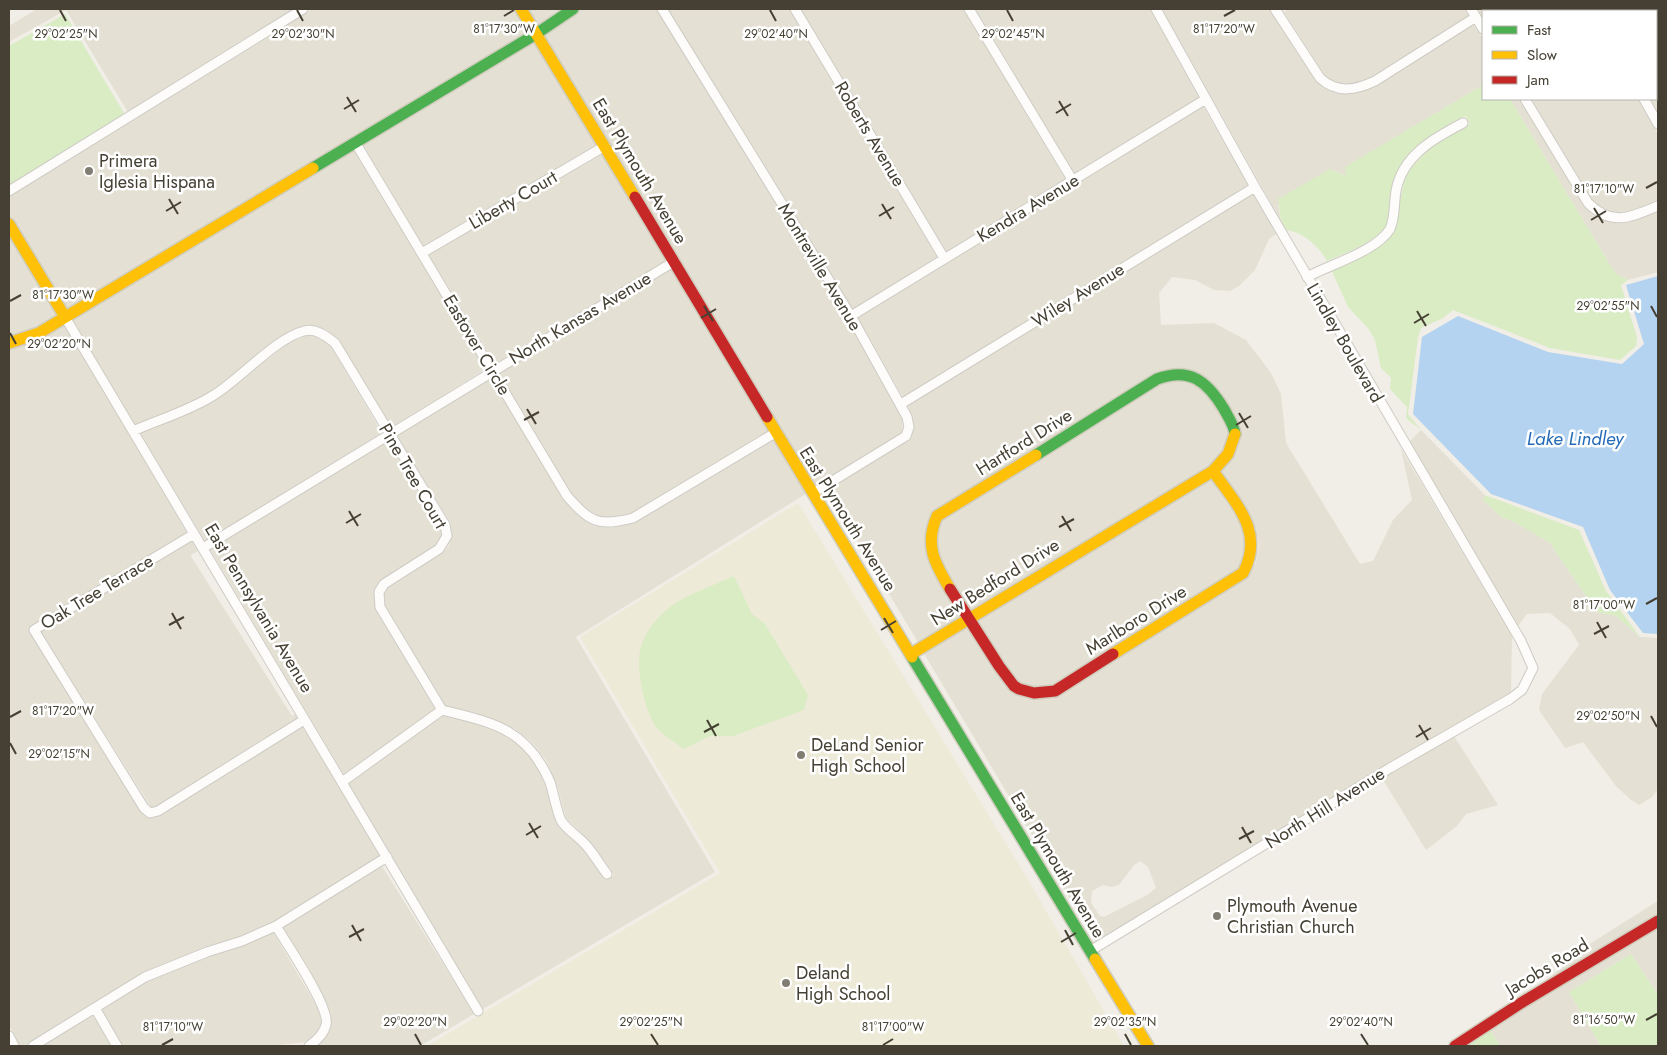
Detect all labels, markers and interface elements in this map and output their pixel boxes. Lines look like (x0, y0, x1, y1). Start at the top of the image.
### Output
legend (1482, 10, 1657, 100)
text: Fast (1527, 19, 1551, 41)
text: 81°17'30"W (473, 20, 535, 38)
text: 81°17'20"W (1193, 20, 1255, 38)
text: 29°02'25"N (34, 25, 98, 43)
text: 29°02'30"N (271, 25, 335, 43)
text: 29°02'40"N (744, 25, 808, 43)
text: 29°02'45"N (981, 25, 1045, 43)
text: Slow (1527, 44, 1558, 66)
text: Jam (1525, 69, 1550, 91)
street label: Roberts Avenue (828, 76, 912, 192)
street label: East Plymouth Avenue (586, 93, 694, 249)
place label: Primera Iglesia Hispana (99, 148, 215, 195)
street label: Liberty Court (464, 164, 563, 236)
marker: Primera Iglesia Hispana (83, 165, 95, 177)
street label: Kendra Avenue (972, 167, 1084, 249)
text: 81°17'10"W (1574, 180, 1634, 198)
street label: Montreville Avenue (772, 198, 868, 336)
street label: Wiley Avenue (1027, 256, 1129, 334)
street label: North Kansas Avenue (504, 265, 656, 371)
street label: Lindley Boulevard (1300, 278, 1390, 408)
text: 81°17'30"W (32, 286, 94, 304)
street label: Eastover Circle (437, 290, 517, 400)
text: 29°02'55"N (1577, 297, 1639, 315)
text: 29°02'20"N (27, 335, 91, 353)
street label: Hartford Drive (971, 402, 1077, 482)
street label: Pine Tree Court (372, 419, 454, 534)
water label: Lake Lindley (1527, 425, 1625, 452)
street label: East Plymouth Avenue (793, 442, 903, 596)
street label: East Pennsylvania Avenue (198, 519, 320, 697)
street label: New Bedford Drive (926, 532, 1064, 632)
street label: Oak Tree Terrace (36, 548, 158, 636)
street label: Marlboro Drive (1080, 579, 1192, 661)
text: 81°17'00"W (1573, 596, 1635, 614)
text: 81°17'20"W (32, 702, 94, 720)
text: 29°02'50"N (1576, 707, 1640, 725)
place label: DeLand Senior High School (811, 732, 924, 779)
text: 29°02'15"N (28, 745, 90, 763)
marker: DeLand Senior High School (795, 749, 807, 761)
street label: North Hill Avenue (1260, 761, 1390, 855)
street label: East Plymouth Avenue (1004, 787, 1112, 943)
place label: Plymouth Avenue Christian Church (1227, 893, 1357, 940)
marker: Plymouth Avenue Christian Church (1211, 910, 1223, 922)
street label: Jacobs Road (1499, 932, 1594, 1003)
place label: Deland High School (796, 960, 890, 1007)
marker: Deland High School (780, 977, 792, 989)
text: 81°16'50"W (1573, 1011, 1635, 1029)
text: 29°02'20"N (383, 1013, 447, 1031)
text: 29°02'25"N (619, 1013, 683, 1031)
text: 29°02'35"N (1094, 1013, 1156, 1031)
text: 29°02'40"N (1329, 1013, 1393, 1031)
text: 81°17'10"W (143, 1018, 203, 1036)
text: 81°17'00"W (862, 1018, 924, 1036)

